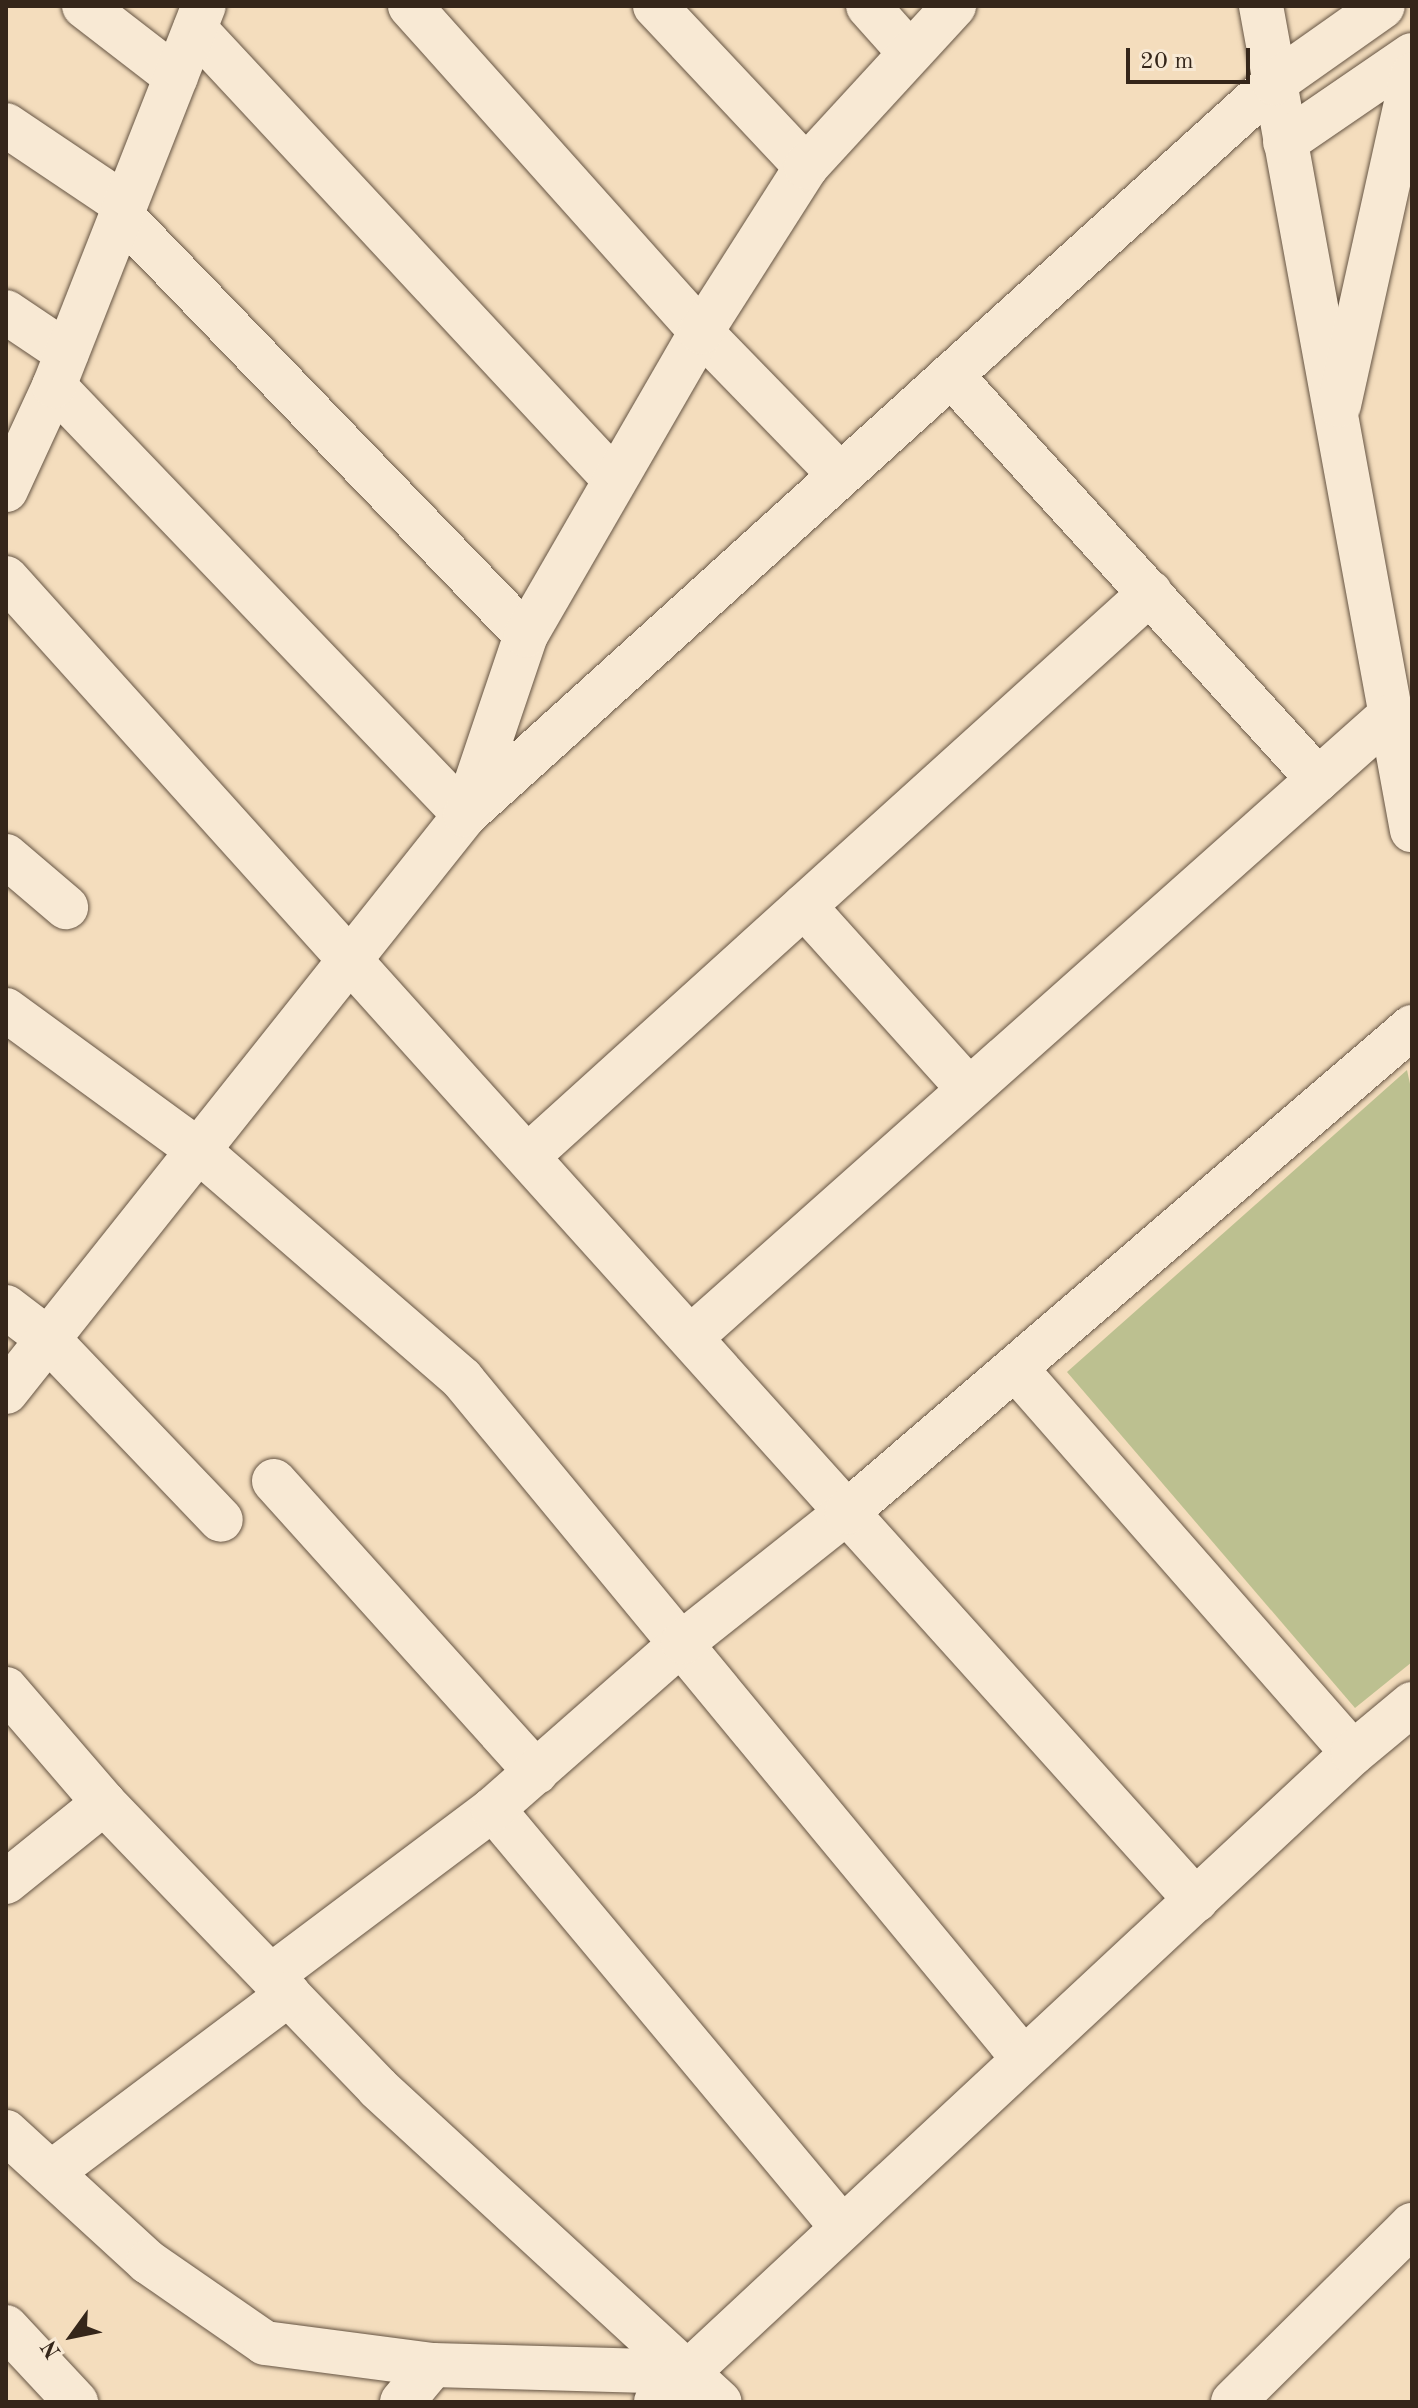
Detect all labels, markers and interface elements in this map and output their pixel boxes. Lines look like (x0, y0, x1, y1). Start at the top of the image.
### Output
scale bar (1130, 32, 1254, 82)
text: 20 m (1140, 50, 1194, 74)
north arrow (32, 2296, 112, 2376)
text: N (38, 2336, 66, 2362)

